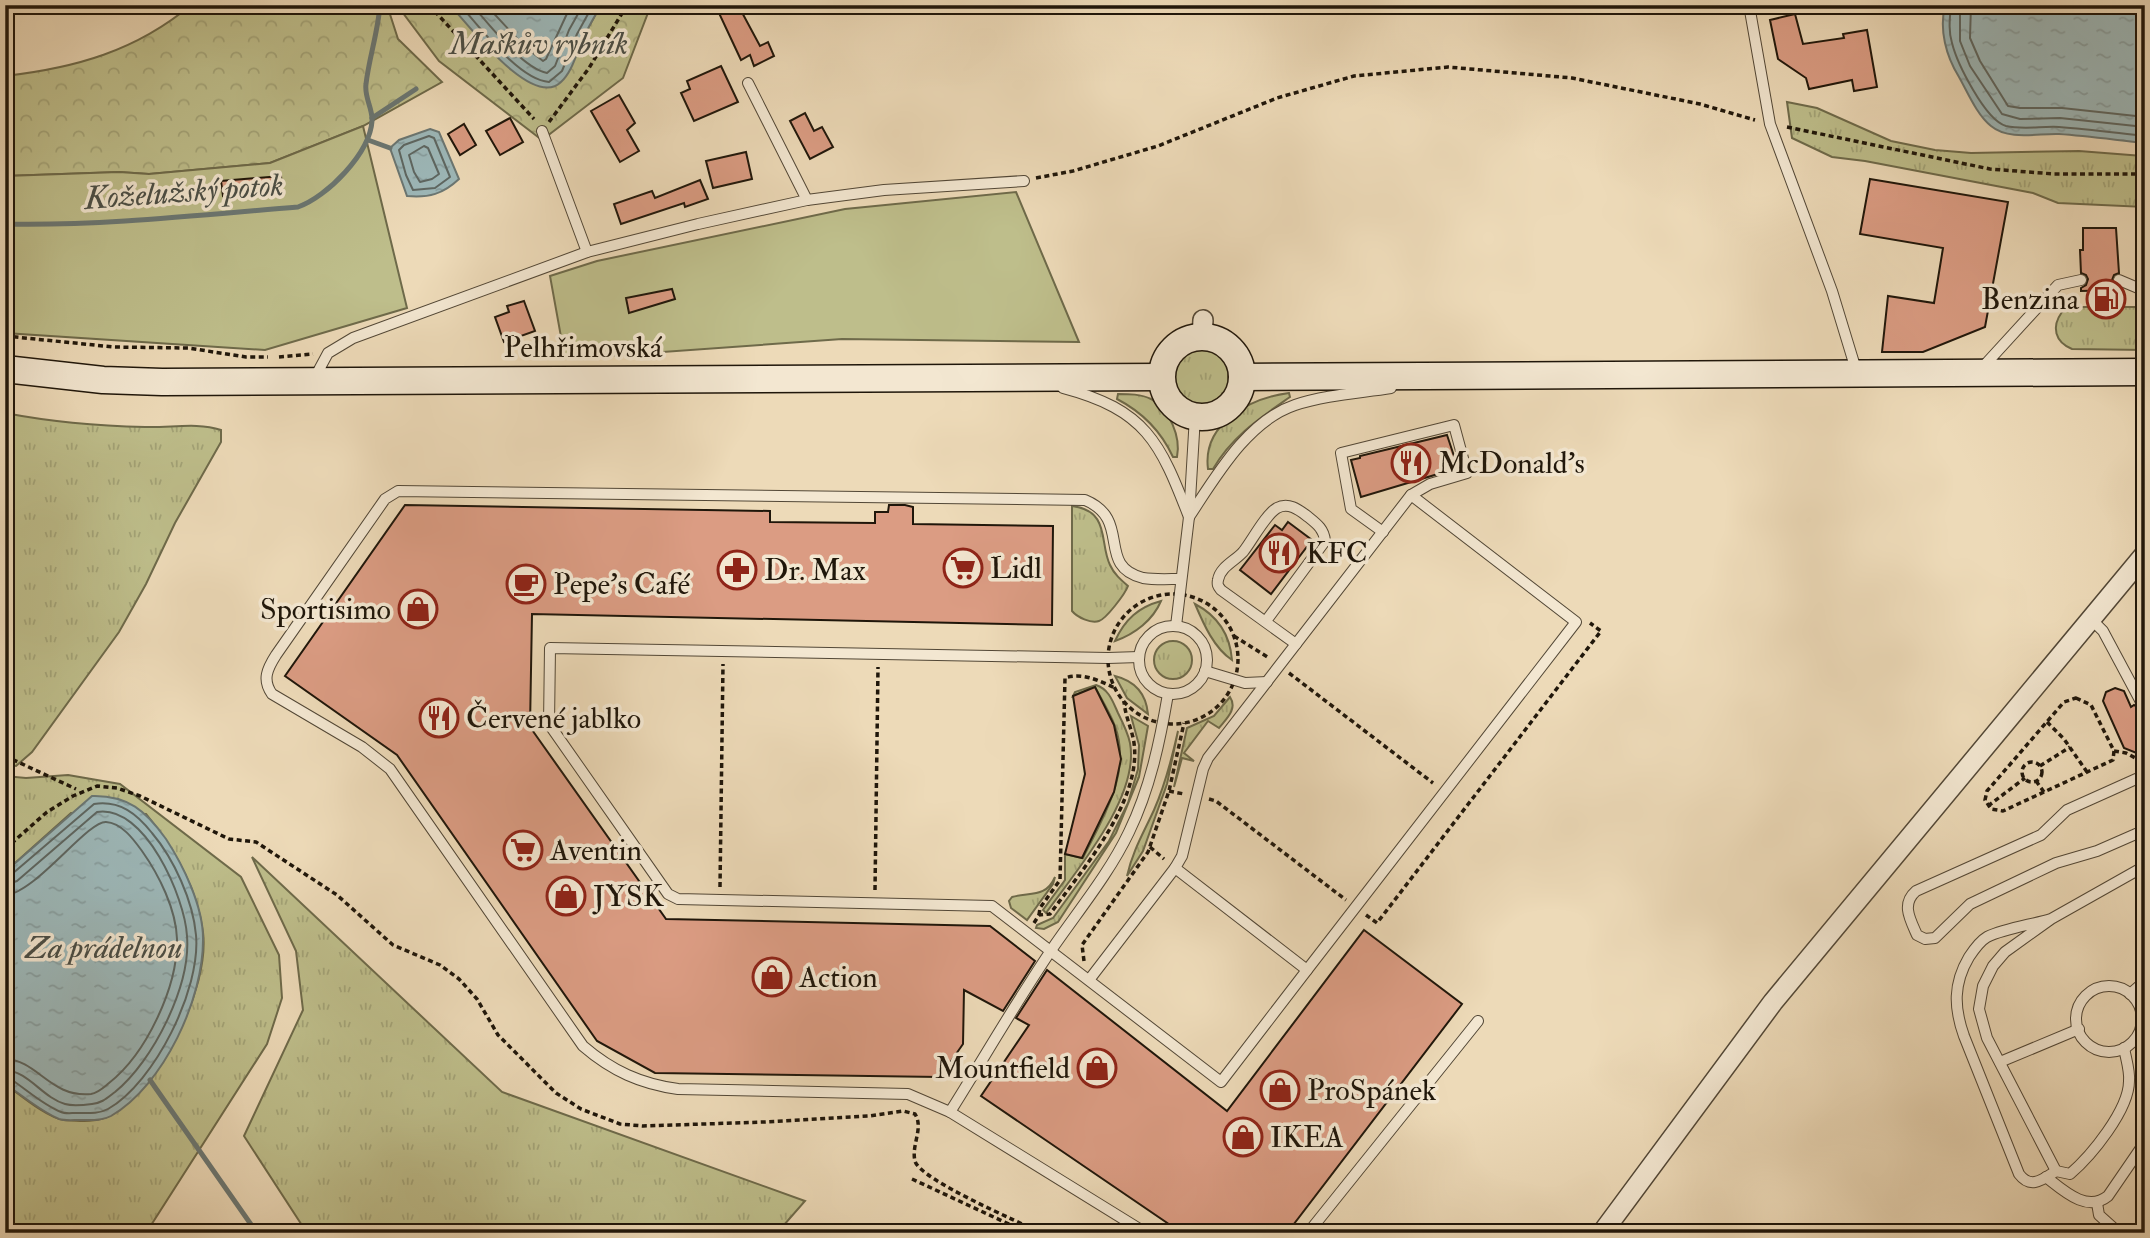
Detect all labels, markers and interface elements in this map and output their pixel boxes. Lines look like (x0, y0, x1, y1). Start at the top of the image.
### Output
water label: Maškův rybník (448, 24, 628, 64)
water label: Koželužský potok (81, 165, 285, 219)
fuel station icon: Benzina (2085, 278, 2127, 320)
place label: Benzina (1981, 281, 2080, 318)
street label: Pelhřimovská (504, 329, 663, 366)
restaurant icon: McDonald's (1390, 442, 1432, 484)
place label: McDonald's (1438, 445, 1585, 482)
restaurant icon: KFC (1258, 532, 1300, 574)
place label: KFC (1306, 535, 1368, 572)
supermarket icon: Lidl (942, 547, 984, 589)
pharmacy icon: Dr. Max (716, 549, 758, 591)
place label: Lidl (990, 550, 1042, 587)
place label: Dr. Max (764, 552, 866, 589)
cafe icon: Pepe's Café (505, 563, 547, 605)
place label: Pepe's Café (553, 566, 690, 603)
shop icon: Sportisimo (397, 588, 439, 630)
place label: Sportisimo (260, 591, 391, 628)
restaurant icon: Červené jablko (418, 697, 460, 739)
place label: Červené jablko (466, 699, 641, 737)
supermarket icon: Aventin (502, 829, 544, 871)
place label: Aventin (549, 832, 642, 869)
shop icon: JYSK (545, 875, 587, 917)
place label: JYSK (592, 878, 665, 915)
water label: Za prádelnou (24, 928, 182, 968)
shop icon: Action (751, 956, 793, 998)
place label: Action (798, 959, 878, 996)
shop icon: Mountfield (1076, 1047, 1118, 1089)
place label: Mountfield (935, 1050, 1070, 1087)
shop icon: ProSpánek (1259, 1069, 1301, 1111)
place label: ProSpánek (1307, 1072, 1436, 1109)
shop icon: IKEA (1222, 1116, 1264, 1158)
place label: IKEA (1270, 1119, 1344, 1156)

